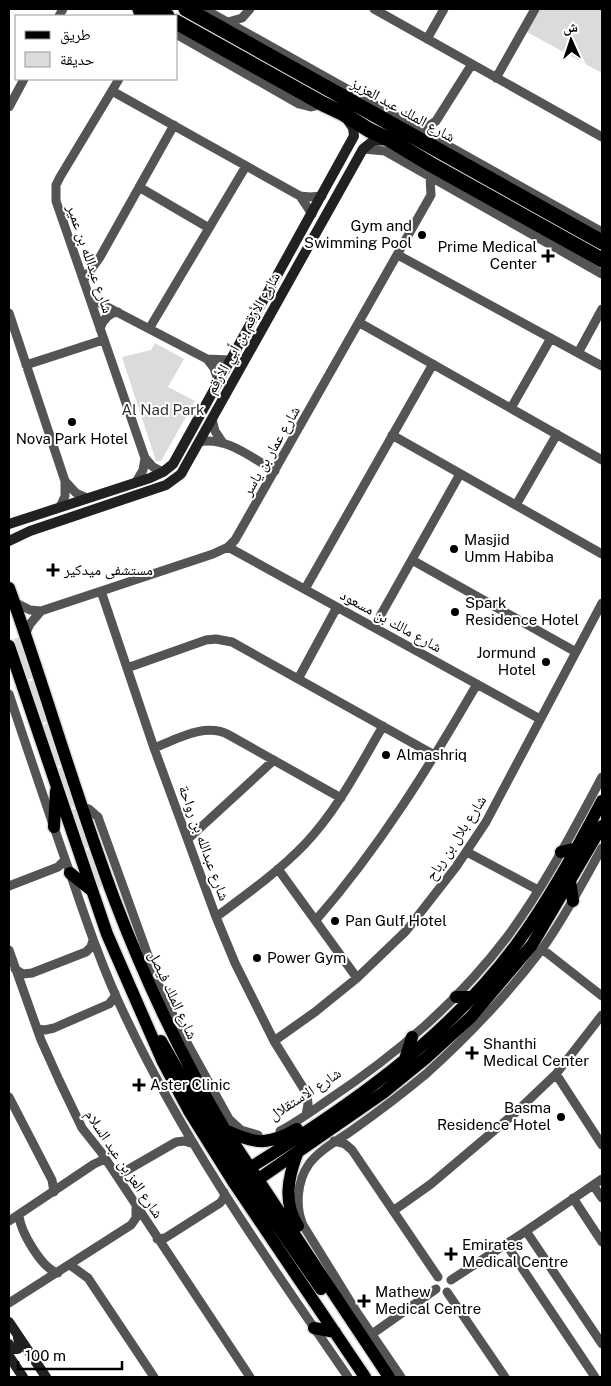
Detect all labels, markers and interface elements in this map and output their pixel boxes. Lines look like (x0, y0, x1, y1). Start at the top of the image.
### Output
legend (15, 15, 178, 80)
north arrow (546, 15, 596, 65)
text: ش (562, 19, 578, 36)
text: طريق (60, 26, 91, 45)
text: حديقة (60, 51, 95, 68)
street label: شارع الملك عبد العزيز (346, 73, 458, 147)
street label: شارع عبدالله بن عمير (62, 201, 117, 316)
place label: Gym and Swimming Pool (304, 217, 412, 251)
marker: Gym and Swimming Pool (416, 229, 428, 241)
place label: Prime Medical Center (437, 238, 537, 272)
marker: Prime Medical Center (541, 249, 555, 263)
street label: شارع الأرقم بن أبي الأرقم (202, 269, 287, 399)
park label: Al Nad Park (122, 401, 204, 418)
street label: شارع عمار بن ياسر (238, 403, 305, 500)
marker: Nova Park Hotel (66, 416, 78, 428)
place label: Nova Park Hotel (16, 430, 128, 447)
place label: Masjid Umm Habiba (464, 531, 554, 565)
marker: Masjid Umm Habiba (448, 543, 460, 555)
place label: مستشفى ميدكير (63, 561, 153, 580)
marker: مستشفى ميدكير (46, 563, 60, 577)
street label: شارع مالك بن مسعود (337, 586, 445, 657)
place label: Spark Residence Hotel (465, 594, 579, 628)
marker: Spark Residence Hotel (449, 606, 461, 618)
place label: Jormund Hotel (476, 644, 536, 678)
marker: Jormund Hotel (540, 656, 552, 668)
place label: Almashriq (396, 746, 467, 763)
marker: Almashriq (380, 749, 392, 761)
street label: شارع عبدالله بن رواحة (174, 783, 233, 904)
street label: شارع بلال بن رباح (422, 792, 491, 884)
place label: Pan Gulf Hotel (345, 912, 447, 929)
marker: Pan Gulf Hotel (329, 915, 341, 927)
street label: شارع الملك فيصل (144, 948, 201, 1043)
place label: Power Gym (267, 949, 346, 966)
marker: Power Gym (251, 952, 263, 964)
place label: Shanthi Medical Center (483, 1035, 589, 1069)
marker: Shanthi Medical Center (465, 1046, 479, 1060)
street label: شارع الاستقلال (265, 1064, 345, 1125)
place label: Aster Clinic (150, 1076, 231, 1093)
marker: Aster Clinic (132, 1078, 146, 1092)
place label: Basma Residence Hotel (437, 1099, 551, 1133)
street label: شارع العز بن عبد السلام (80, 1106, 167, 1222)
marker: Basma Residence Hotel (555, 1111, 567, 1123)
place label: Emirates Medical Centre (462, 1236, 568, 1270)
marker: Emirates Medical Centre (444, 1247, 458, 1261)
place label: Mathew Medical Centre (375, 1283, 481, 1317)
marker: Mathew Medical Centre (357, 1294, 371, 1308)
scale bar (18, 1338, 121, 1370)
text: 100 m (25, 1347, 66, 1364)

